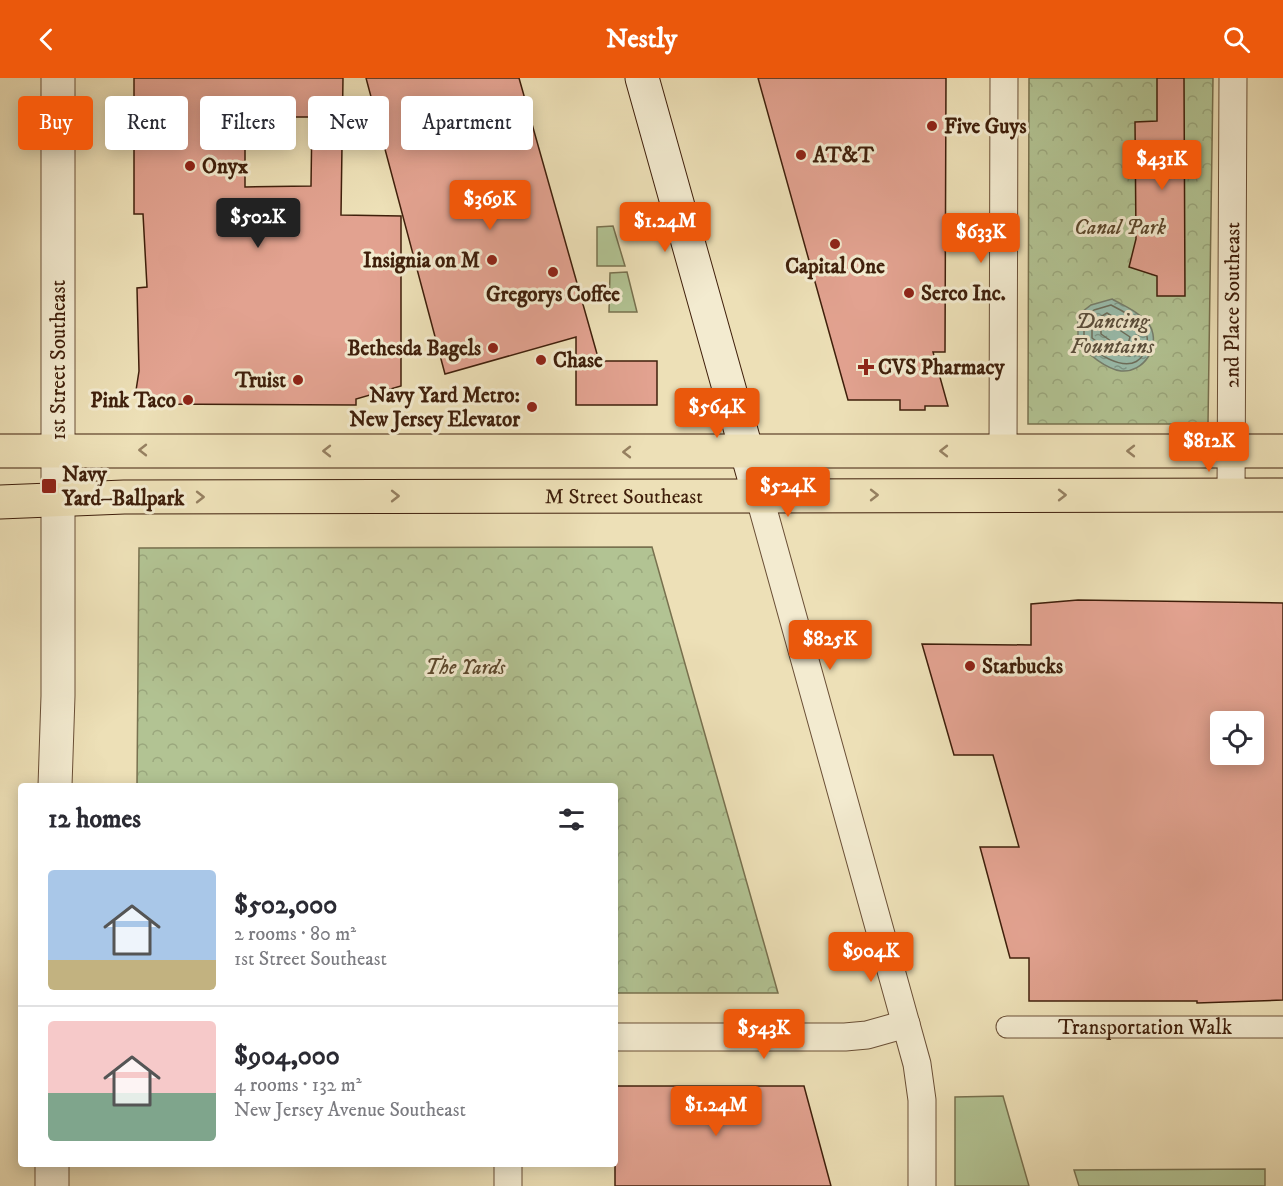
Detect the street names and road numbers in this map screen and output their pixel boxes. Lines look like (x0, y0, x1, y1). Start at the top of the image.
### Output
street label: 2nd Place Southeast (1220, 222, 1246, 388)
street label: 1st Street Southeast (46, 279, 72, 440)
street label: M Street Southeast (545, 484, 703, 510)
street label: Transportation Walk (1058, 1015, 1233, 1041)

